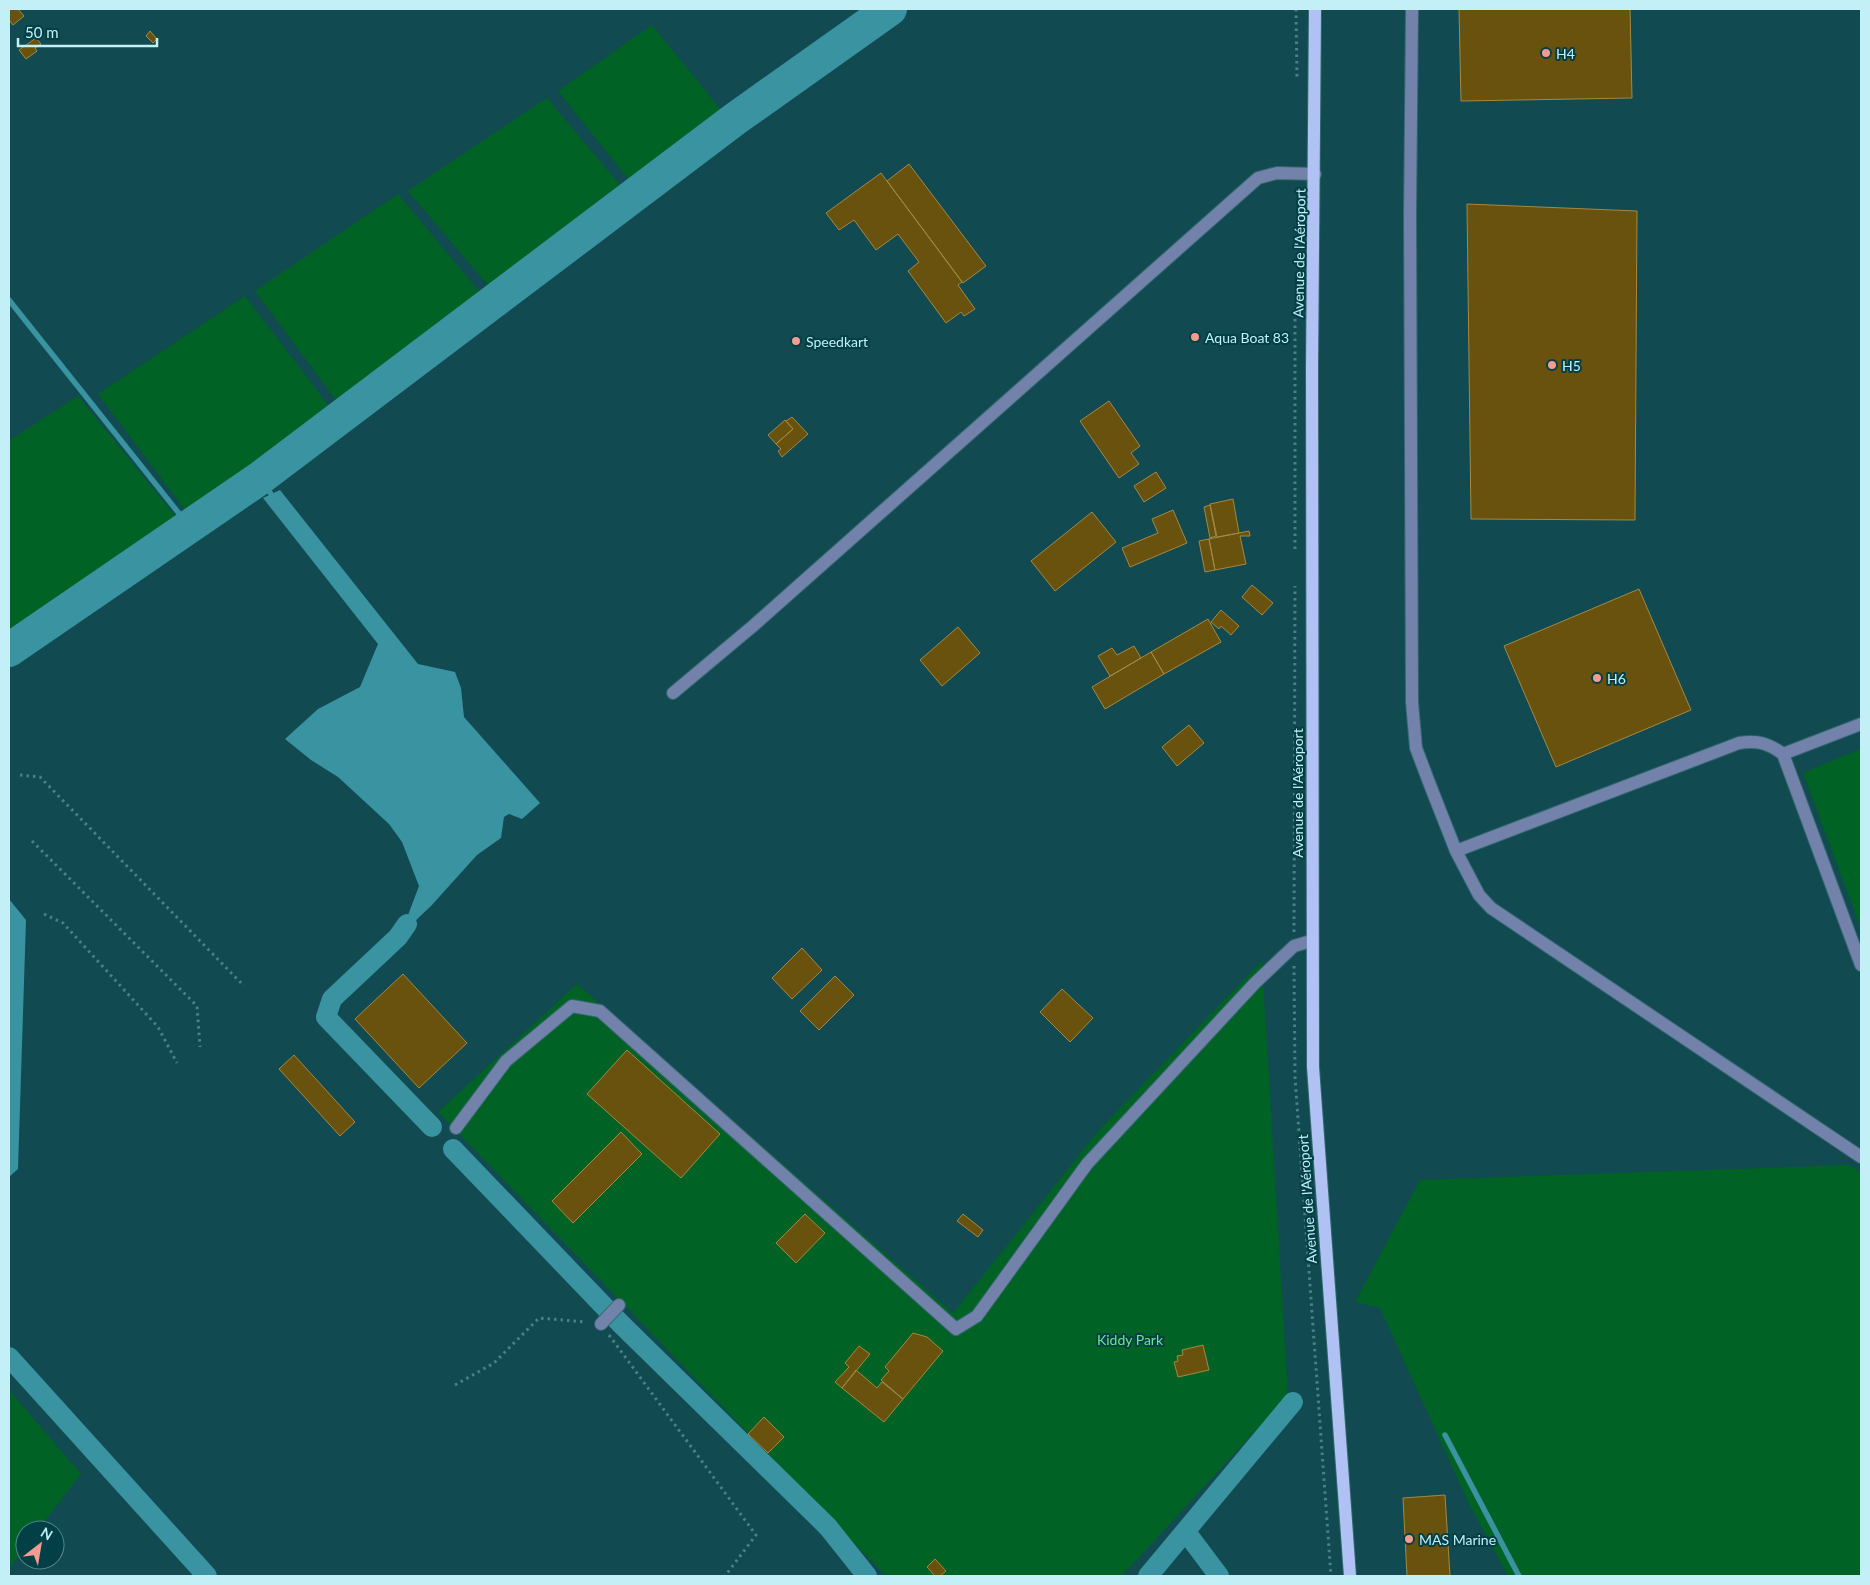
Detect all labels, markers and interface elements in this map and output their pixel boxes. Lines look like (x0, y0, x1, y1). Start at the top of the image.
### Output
scale bar (18, 15, 156, 47)
text: 50 m (25, 23, 59, 41)
place label: H4 (1556, 45, 1575, 62)
marker: H4 (1540, 47, 1552, 59)
street label: Avenue de l'Aéroport (1289, 188, 1309, 318)
place label: Aqua Boat 83 (1205, 329, 1289, 346)
marker: Aqua Boat 83 (1189, 331, 1201, 343)
place label: Speedkart (806, 333, 868, 350)
marker: Speedkart (790, 335, 802, 347)
place label: H5 (1562, 357, 1581, 374)
marker: H5 (1546, 359, 1558, 371)
place label: H6 (1607, 670, 1626, 687)
marker: H6 (1591, 672, 1603, 684)
street label: Avenue de l'Aéroport (1289, 728, 1306, 858)
street label: Avenue de l'Aéroport (1294, 1134, 1320, 1264)
park label: Kiddy Park (1097, 1331, 1164, 1348)
north arrow (15, 1520, 65, 1570)
text: N (38, 1523, 56, 1543)
place label: MAS Marine (1419, 1531, 1496, 1548)
marker: MAS Marine (1403, 1533, 1415, 1545)

